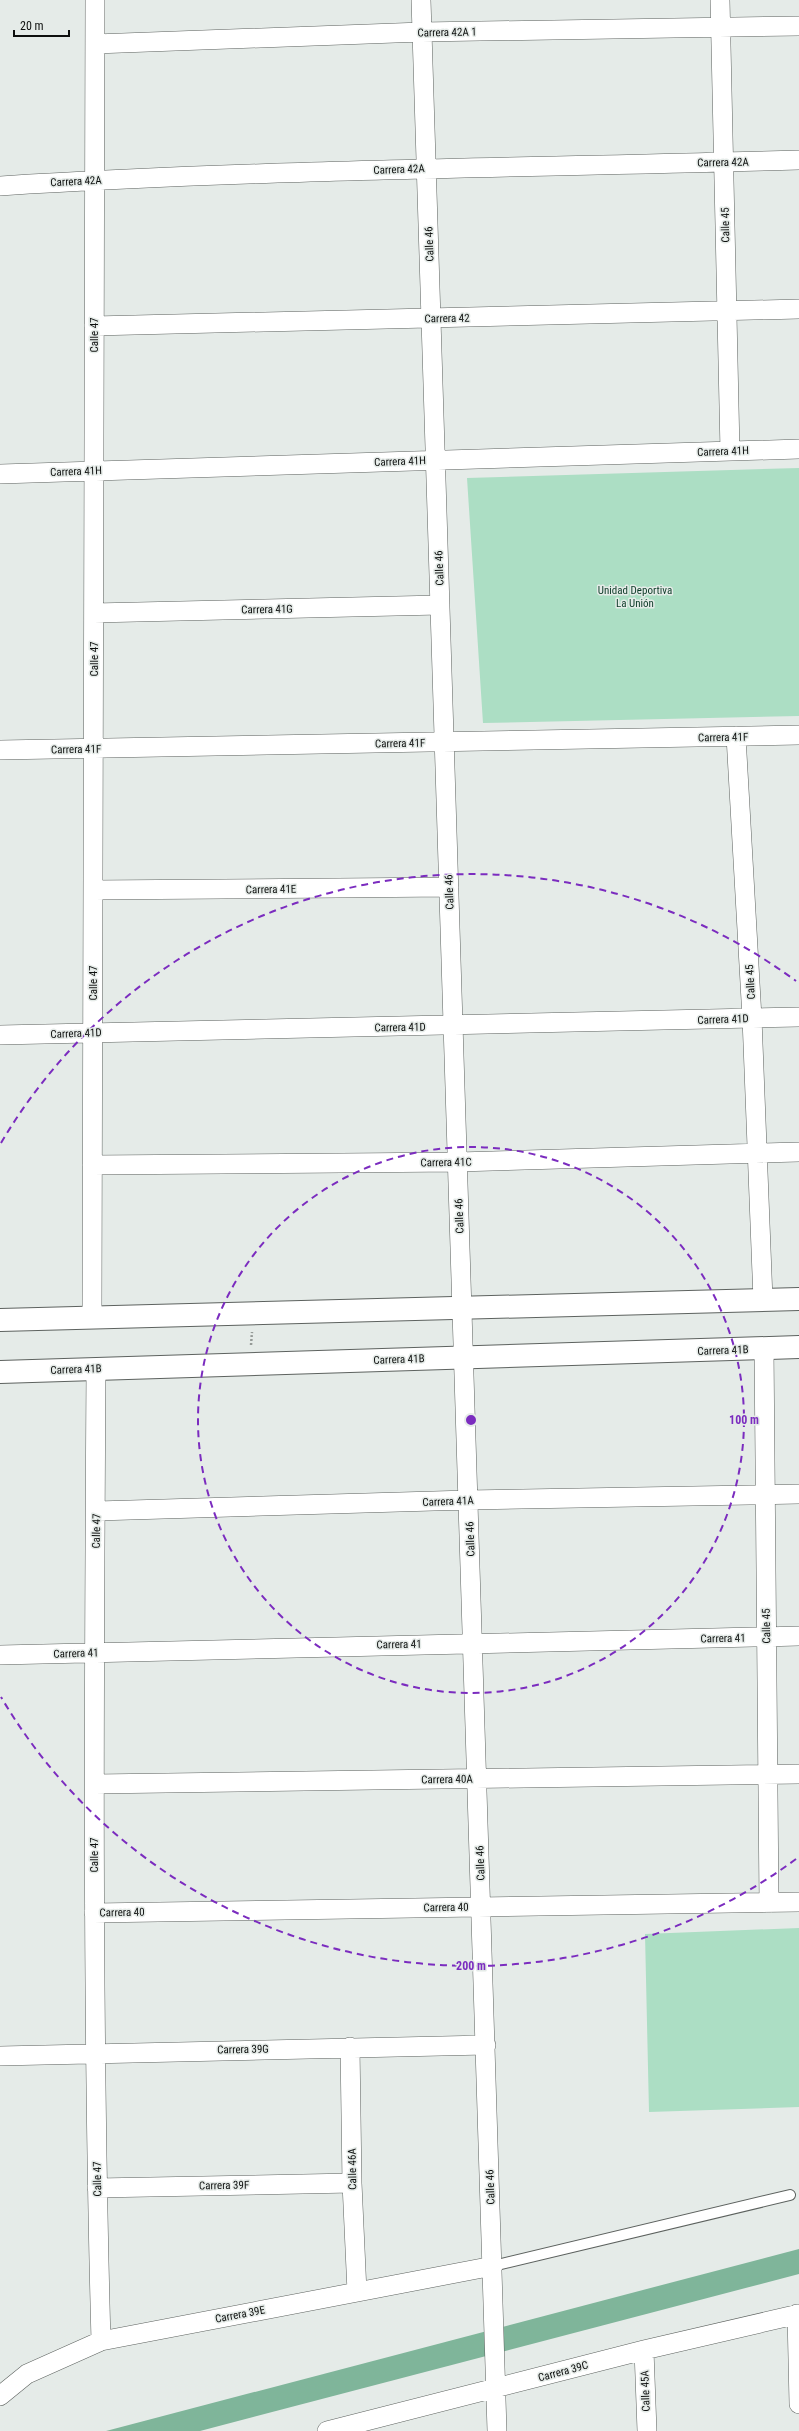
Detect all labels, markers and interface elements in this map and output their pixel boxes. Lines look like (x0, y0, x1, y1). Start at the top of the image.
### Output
scale bar (14, 12, 69, 38)
text: 20 m (20, 19, 44, 33)
street label: Carrera 42A 1 (417, 25, 477, 40)
street label: Carrera 42A (697, 156, 749, 169)
street label: Carrera 42A (373, 162, 426, 177)
street label: Carrera 42A (50, 174, 103, 189)
street label: Calle 45 (719, 207, 732, 243)
street label: Calle 46 (422, 226, 437, 262)
street label: Carrera 42 (424, 312, 470, 325)
street label: Calle 47 (88, 317, 101, 353)
street label: Carrera 41H (697, 444, 749, 459)
street label: Carrera 41H (374, 454, 426, 469)
street label: Carrera 41H (50, 464, 102, 479)
street label: Calle 46 (432, 550, 447, 586)
park label: Unidad Deportiva La Unión (598, 584, 672, 610)
street label: Carrera 41G (241, 603, 293, 616)
street label: Calle 47 (88, 641, 101, 677)
street label: Carrera 41F (698, 731, 748, 744)
street label: Carrera 41F (375, 737, 425, 750)
street label: Carrera 41F (51, 743, 101, 756)
street label: Calle 46 (442, 874, 457, 910)
street label: Carrera 41E (246, 883, 297, 896)
street label: Calle 45 (743, 964, 758, 1000)
street label: Calle 47 (87, 965, 100, 1001)
street label: Carrera 41D (697, 1012, 749, 1027)
street label: Carrera 41D (374, 1021, 426, 1034)
street label: Carrera 41D (50, 1026, 102, 1041)
street label: Carrera 41C (420, 1156, 472, 1169)
street label: Calle 46 (452, 1198, 467, 1234)
street label: Carrera 41B (697, 1343, 749, 1358)
street label: Carrera 41B (373, 1352, 425, 1367)
street label: Carrera 41B (50, 1362, 102, 1377)
centre of rings (464, 1413, 478, 1427)
text: 100 m (729, 1413, 759, 1427)
street label: Carrera 41A (422, 1494, 475, 1509)
street label: Calle 47 (90, 1513, 103, 1549)
street label: Calle 46 (463, 1521, 478, 1557)
street label: Calle 45 (760, 1608, 773, 1644)
street label: Carrera 41 (700, 1632, 746, 1645)
street label: Carrera 41 (376, 1638, 422, 1651)
street label: Carrera 41 (53, 1646, 99, 1661)
street label: Carrera 40A (421, 1773, 473, 1786)
street label: Calle 47 (88, 1837, 101, 1873)
street label: Calle 46 (473, 1845, 488, 1881)
street label: Carrera 40 (423, 1901, 469, 1914)
street label: Carrera 40 (99, 1906, 145, 1919)
text: 200 m (456, 1959, 486, 1973)
street label: Carrera 39G (217, 2043, 269, 2056)
street label: Calle 46A (346, 2148, 359, 2190)
street label: Calle 47 (91, 2161, 104, 2197)
street label: Calle 46 (483, 2169, 498, 2205)
street label: Carrera 39F (199, 2179, 249, 2192)
street label: Carrera 39E (214, 2303, 267, 2326)
street label: Carrera 39C (537, 2359, 590, 2384)
street label: Calle 45A (638, 2369, 653, 2412)

